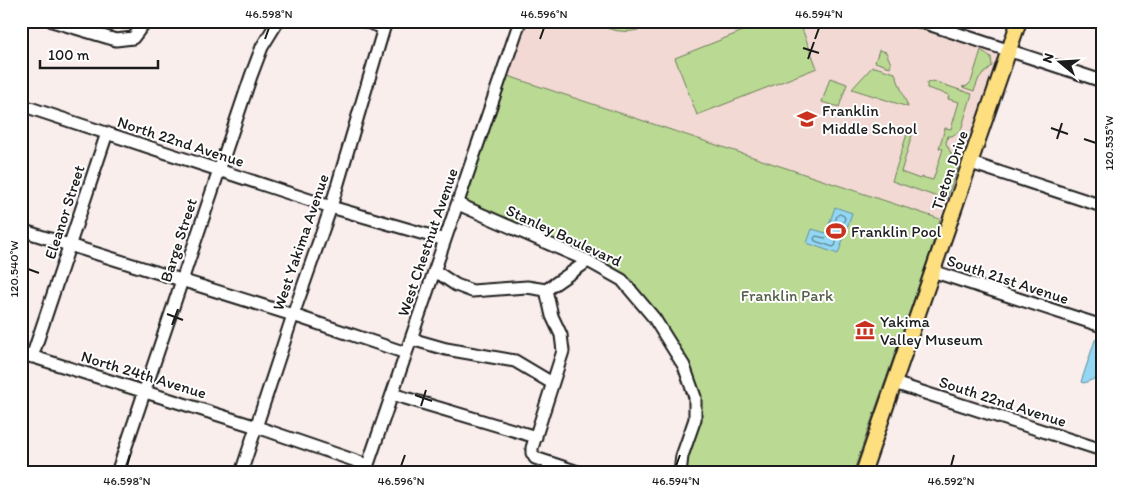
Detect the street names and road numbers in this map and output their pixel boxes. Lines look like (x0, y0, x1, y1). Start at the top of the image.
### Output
street label: North 22nd Avenue (115, 112, 247, 171)
street label: Tieton Drive (927, 128, 972, 212)
street label: Eleanor Street (40, 163, 89, 262)
street label: West Chestnut Avenue (393, 165, 462, 319)
street label: West Yakima Avenue (268, 171, 333, 313)
street label: Barge Street (156, 196, 201, 284)
street label: Stanley Boulevard (503, 200, 625, 271)
street label: South 21st Avenue (944, 251, 1072, 308)
street label: North 24th Avenue (79, 346, 209, 403)
street label: South 22nd Avenue (937, 372, 1069, 431)

